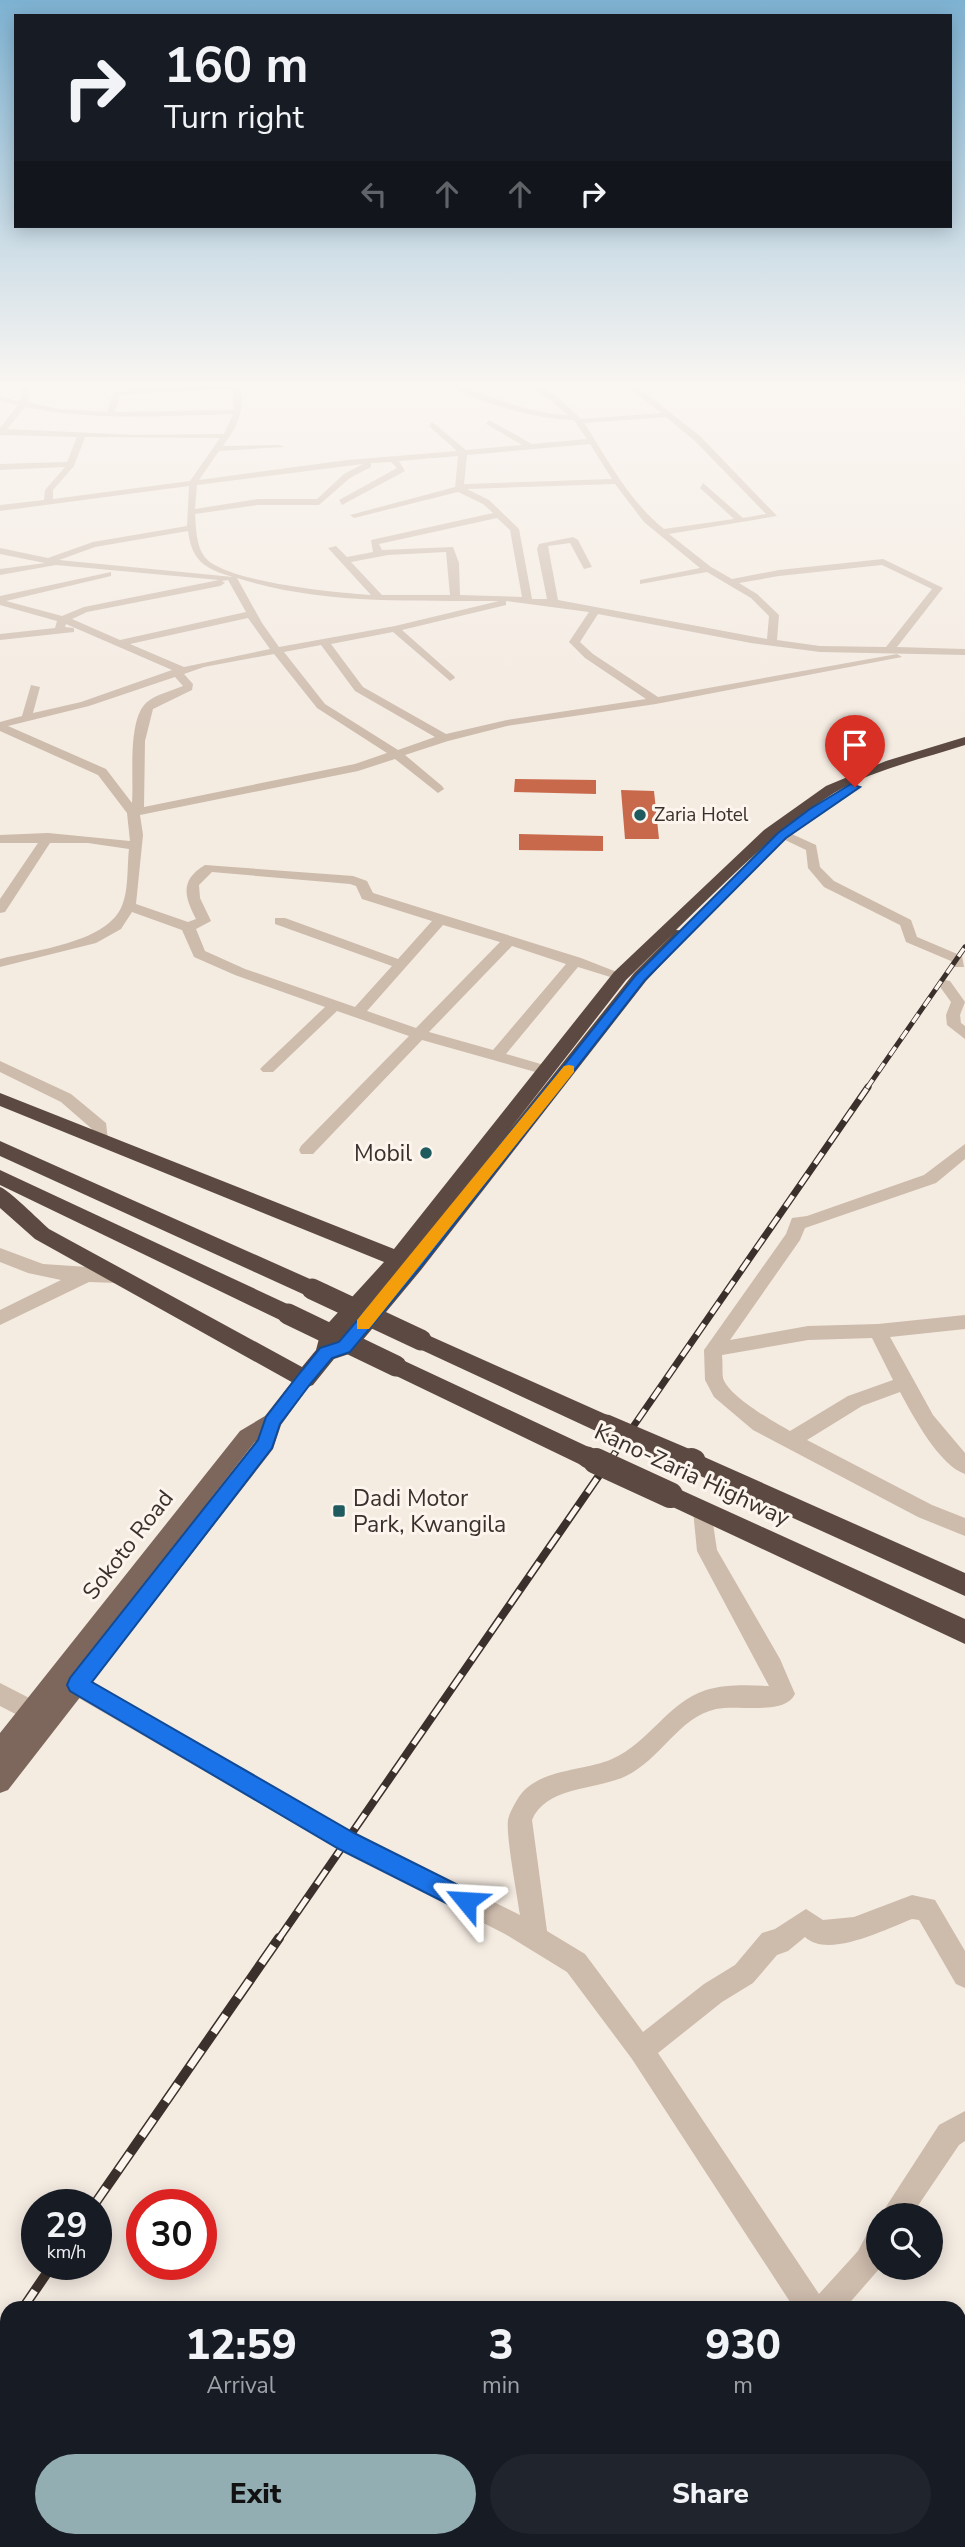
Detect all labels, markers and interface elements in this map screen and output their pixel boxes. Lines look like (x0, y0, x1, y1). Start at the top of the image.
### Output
text: 160 m (164, 32, 308, 99)
icon: right (49, 42, 140, 133)
text: Turn right (164, 96, 304, 139)
icon: left (355, 175, 393, 213)
icon: ahead (428, 175, 466, 213)
icon: ahead (501, 175, 539, 213)
icon: right (574, 175, 612, 213)
pin (825, 715, 885, 787)
icon: arrive (836, 726, 874, 764)
place label: Zaria Hotel (654, 802, 749, 828)
marker: Zaria Hotel (632, 807, 648, 823)
place label: Mobil (354, 1138, 412, 1169)
marker: Mobil (418, 1145, 434, 1161)
street label: Kano-Zaria Highway (589, 1416, 795, 1534)
place label: Dadi Motor Park, Kwangila (353, 1483, 506, 1540)
street label: Sokoto Road (75, 1484, 181, 1606)
marker: Dadi Motor Park, Kwangila (331, 1503, 347, 1519)
position arrow (429, 1864, 503, 1938)
speed limit sign: 30 (126, 2189, 217, 2280)
text: 29 (45, 2202, 88, 2249)
map controls (866, 2203, 943, 2280)
button: search (866, 2203, 943, 2280)
text: km/h (47, 2240, 86, 2264)
text: 12:59 (185, 2317, 297, 2374)
text: 3 (488, 2317, 514, 2374)
text: 930 (705, 2317, 781, 2374)
text: Arrival (206, 2370, 276, 2401)
text: min (482, 2370, 520, 2401)
text: m (733, 2370, 753, 2401)
button: Exit (35, 2454, 476, 2534)
button: Share (490, 2454, 931, 2534)

